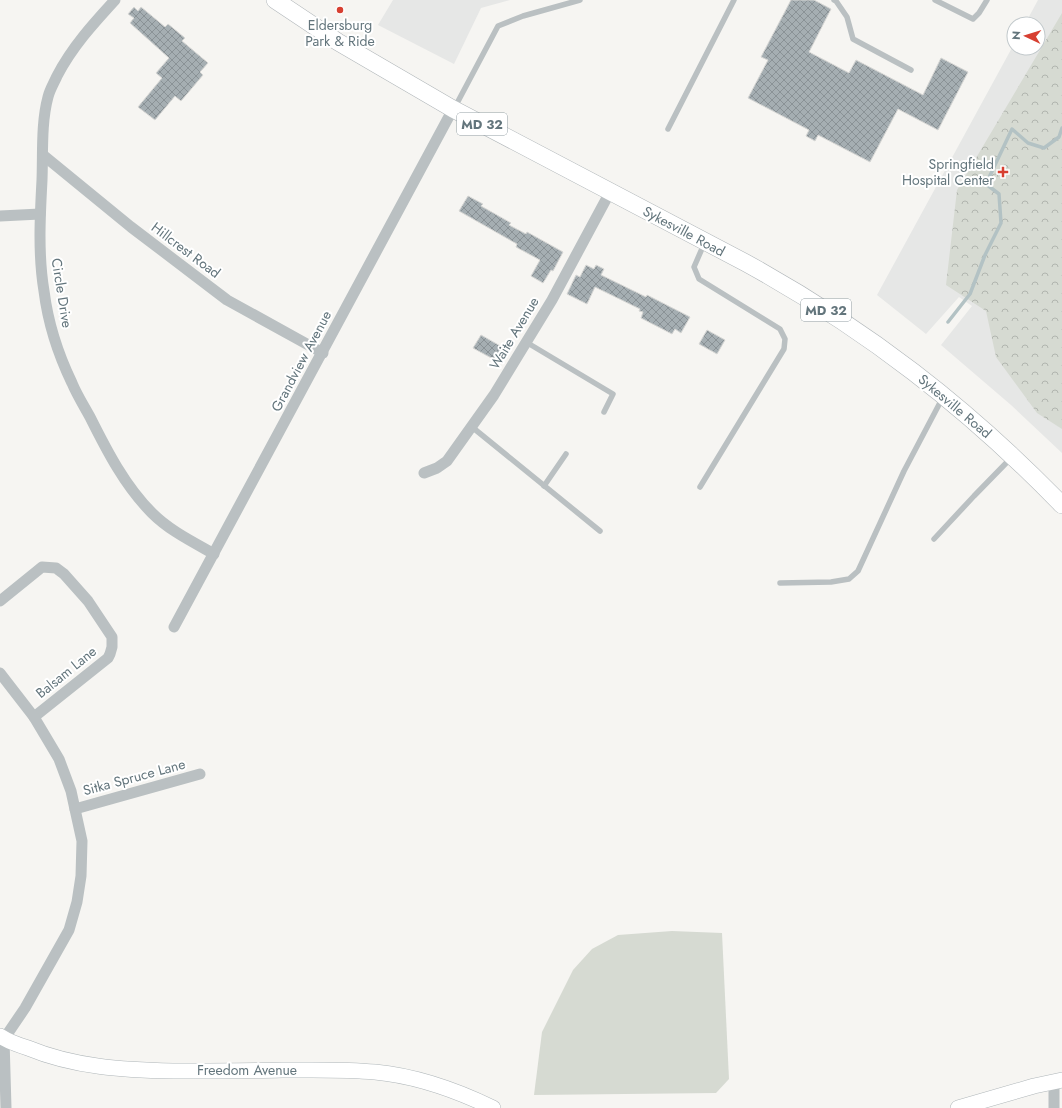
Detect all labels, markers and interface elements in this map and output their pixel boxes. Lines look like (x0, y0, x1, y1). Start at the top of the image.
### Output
marker: Eldersburg Park & Ride (335, 5, 345, 15)
place label: Eldersburg Park & Ride (305, 15, 375, 51)
north arrow (1006, 16, 1046, 56)
text: N (1008, 30, 1024, 40)
road number: MD 32 (457, 113, 507, 135)
place label: Springfield Hospital Center (902, 154, 994, 190)
marker: Springfield Hospital Center (997, 166, 1009, 178)
street label: Sykesville Road (639, 201, 729, 261)
street label: Hillcrest Road (147, 217, 225, 283)
street label: Circle Drive (47, 257, 77, 329)
street label: Waite Avenue (485, 293, 543, 373)
road number: MD 32 (801, 299, 851, 321)
street label: Grandview Avenue (266, 307, 336, 415)
street label: Sykesville Road (914, 369, 996, 443)
street label: Balsam Lane (31, 641, 101, 703)
street label: Sitka Spruce Lane (81, 754, 187, 800)
street label: Freedom Avenue (197, 1060, 297, 1080)

